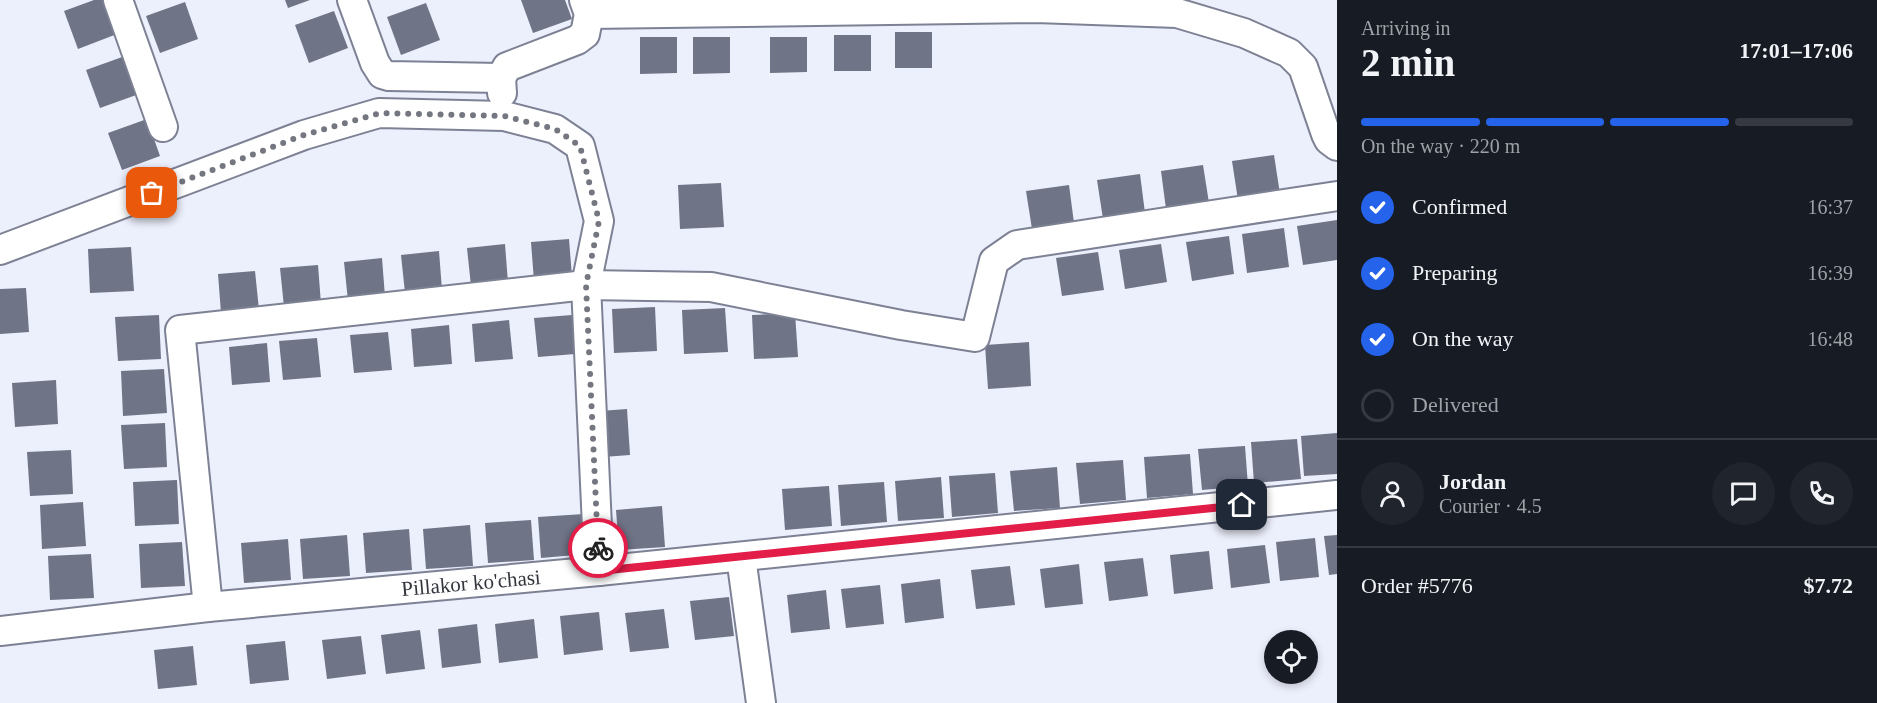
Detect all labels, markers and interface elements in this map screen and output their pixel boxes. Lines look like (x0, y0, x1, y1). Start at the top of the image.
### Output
text: Arriving in (1361, 17, 1450, 39)
text: 17:01–17:06 (1739, 38, 1853, 63)
text: 2 min (1361, 41, 1455, 84)
text: On the way · 220 m (1361, 135, 1520, 157)
pin (126, 167, 177, 218)
icon: bag (135, 176, 168, 209)
icon: check (1361, 191, 1394, 224)
text: Confirmed (1412, 194, 1507, 219)
text: 16:37 (1807, 196, 1853, 218)
icon: check (1361, 257, 1394, 290)
text: Preparing (1412, 260, 1498, 285)
text: 16:39 (1807, 262, 1853, 284)
icon: check (1361, 323, 1394, 356)
text: On the way (1412, 326, 1513, 351)
text: 16:48 (1807, 328, 1853, 350)
text: Delivered (1412, 392, 1499, 417)
button: person (1361, 462, 1424, 525)
button: chat (1712, 462, 1775, 525)
button: phone (1790, 462, 1853, 525)
text: Jordan (1439, 469, 1506, 494)
pin (1216, 479, 1267, 530)
icon: home (1225, 488, 1258, 521)
text: Courier · 4.5 (1439, 495, 1542, 517)
courier (568, 518, 628, 578)
icon: bike (582, 532, 615, 565)
street label: Pillakor ko'chasi (400, 565, 542, 601)
text: Order #5776 (1361, 573, 1473, 598)
text: $7.72 (1804, 573, 1853, 598)
map controls (1264, 630, 1318, 684)
button: locate (1264, 630, 1318, 684)

